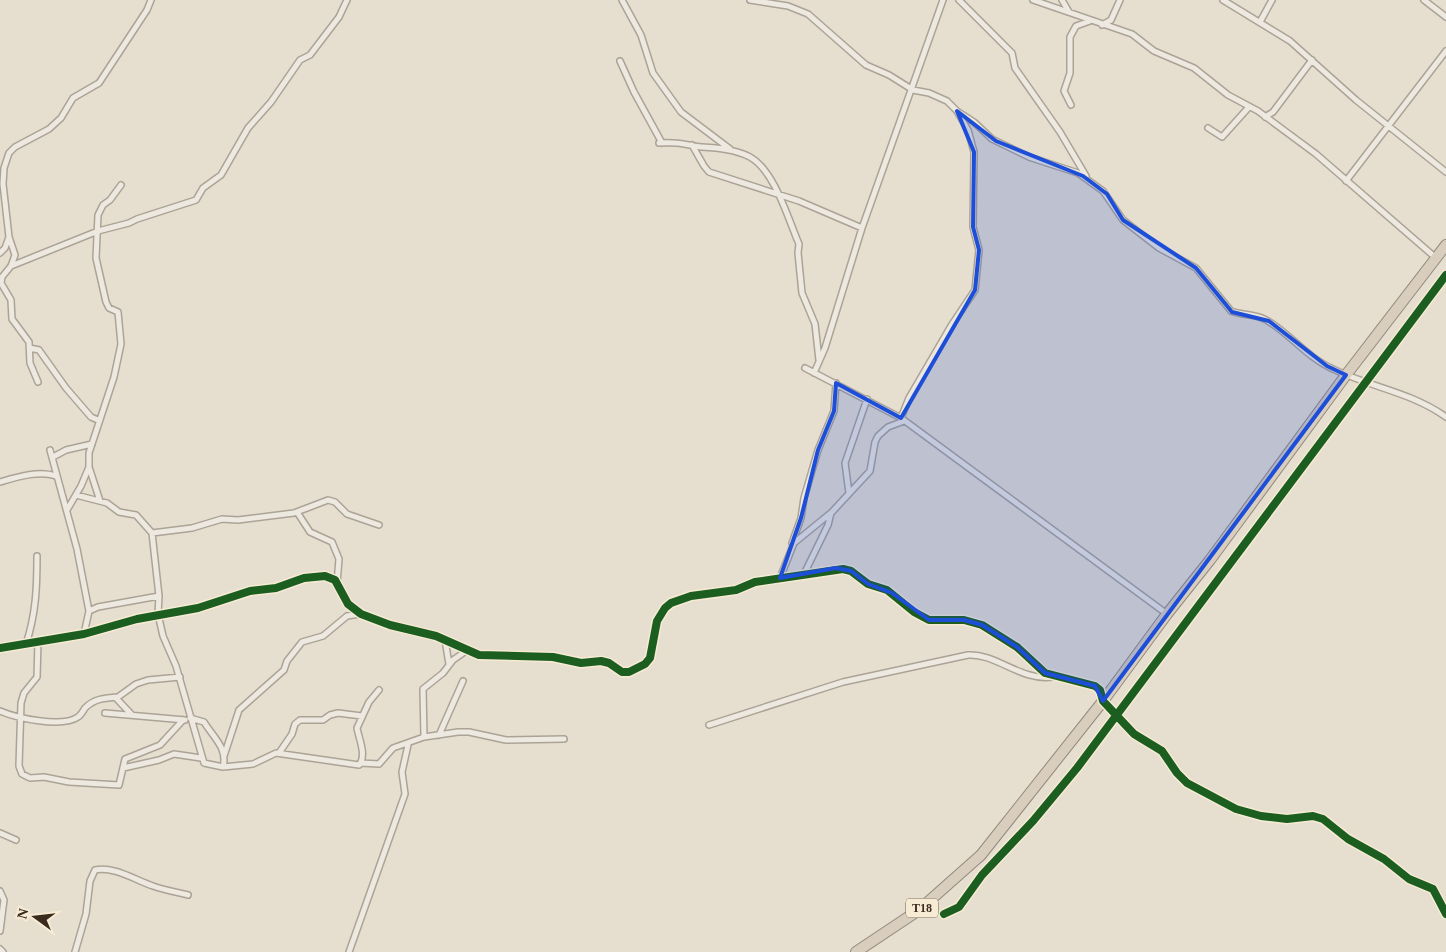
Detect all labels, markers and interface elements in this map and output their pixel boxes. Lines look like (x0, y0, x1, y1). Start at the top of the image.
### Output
north arrow (10, 892, 60, 942)
road number: T18 (906, 898, 938, 918)
text: N (14, 907, 31, 921)

